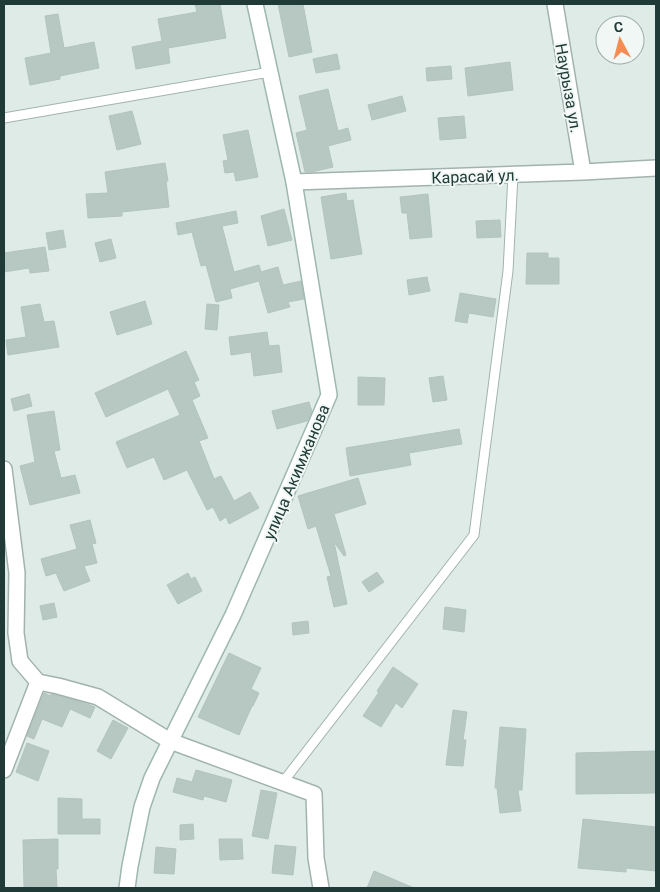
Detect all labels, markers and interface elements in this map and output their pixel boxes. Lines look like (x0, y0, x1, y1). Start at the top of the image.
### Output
north arrow (595, 15, 645, 65)
text: С (613, 19, 624, 36)
street label: Наурыза ул. (551, 42, 586, 134)
street label: Карасай ул. (431, 165, 519, 188)
street label: улица Акимжанова (259, 402, 334, 543)

